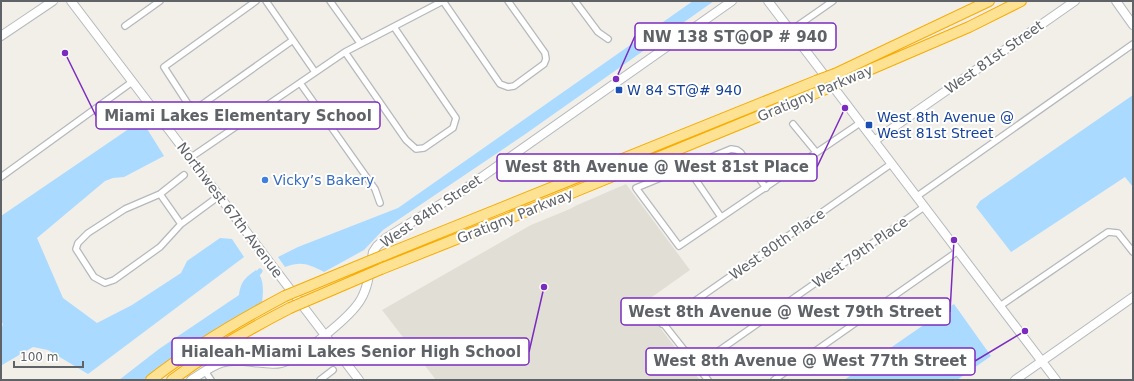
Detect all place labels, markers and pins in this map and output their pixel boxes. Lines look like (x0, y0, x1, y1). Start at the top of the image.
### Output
callout: NW 138 ST@OP # 940 (635, 23, 836, 50)
place label: W 84 ST@# 940 (627, 82, 742, 98)
marker: W 84 ST@# 940 (614, 85, 624, 95)
callout: Miami Lakes Elementary School (96, 102, 380, 129)
place label: West 8th Avenue @ West 81st Street (877, 109, 1014, 141)
marker: West 8th Avenue @ West 81st Street (864, 120, 874, 130)
callout: West 8th Avenue @ West 81st Place (497, 154, 817, 181)
place label: Vicky’s Bakery (273, 172, 374, 188)
marker: Vicky’s Bakery (260, 175, 270, 185)
callout: West 8th Avenue @ West 79th Street (621, 298, 950, 325)
callout: Hialeah-Miami Lakes Senior High School (172, 338, 529, 365)
callout: West 8th Avenue @ West 77th Street (646, 348, 975, 375)

